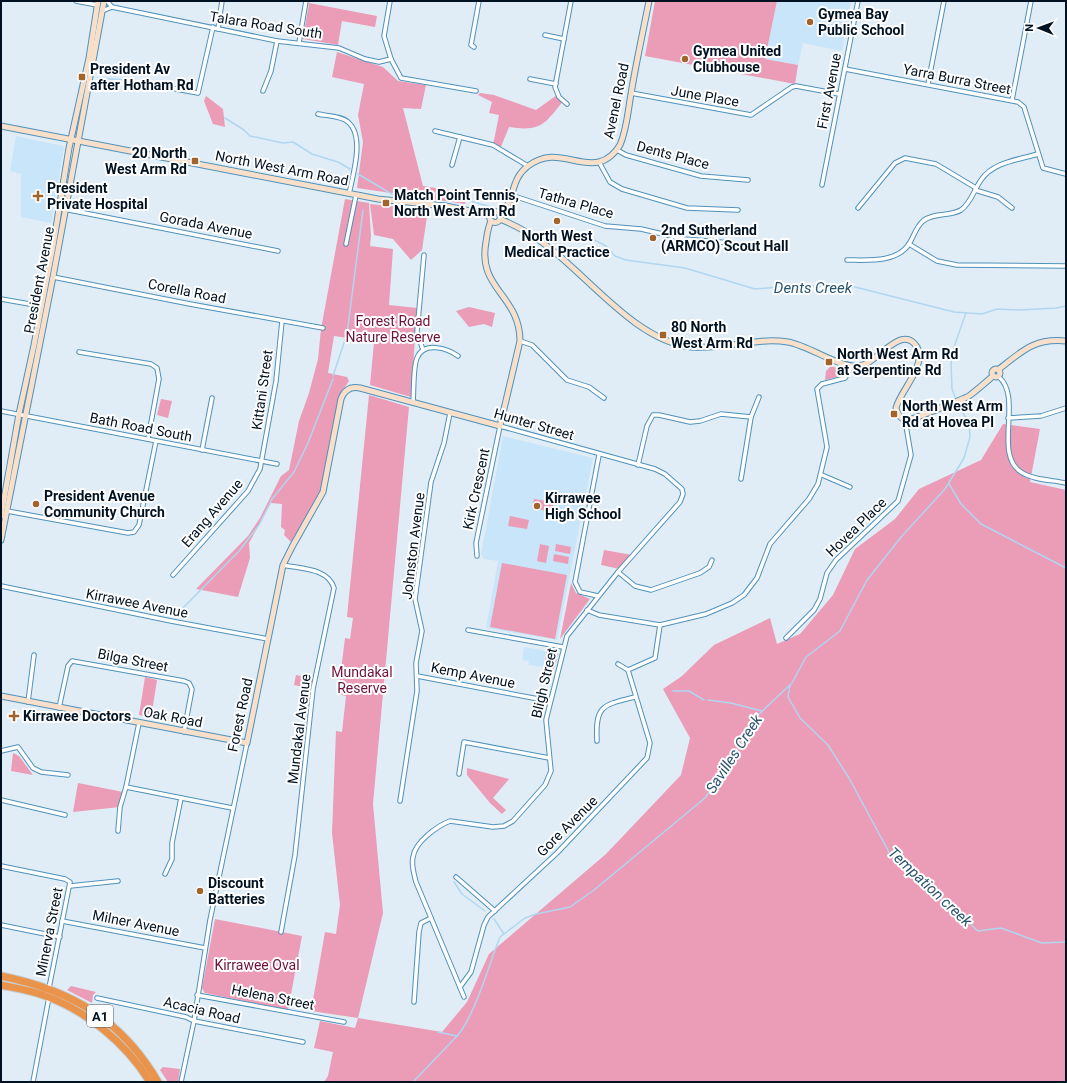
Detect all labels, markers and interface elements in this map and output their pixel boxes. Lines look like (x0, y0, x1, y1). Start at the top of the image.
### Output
place label: Gymea Bay Public School (818, 6, 904, 38)
street label: Talara Road South (209, 8, 323, 42)
north arrow (1019, 8, 1059, 48)
marker: Gymea Bay Public School (805, 17, 815, 27)
text: N (1023, 24, 1036, 32)
place label: Gymea United Clubhouse (693, 43, 781, 75)
street label: First Avenue (814, 52, 844, 130)
marker: Gymea United Clubhouse (680, 54, 690, 64)
place label: President Av after Hotham Rd (90, 61, 194, 93)
street label: Yarra Burra Street (902, 61, 1013, 97)
street label: Avenel Road (600, 62, 632, 140)
marker: President Av after Hotham Rd (77, 72, 87, 82)
street label: June Place (670, 82, 740, 110)
street label: Dents Place (635, 138, 711, 172)
place label: 20 North West Arm Rd (105, 145, 187, 177)
street label: North West Arm Road (214, 147, 350, 189)
marker: 20 North West Arm Rd (190, 156, 200, 166)
place label: President Private Hospital (47, 180, 148, 212)
street label: Tathra Place (536, 185, 616, 221)
place label: Match Point Tennis, North West Arm Rd (394, 187, 519, 219)
marker: President Private Hospital (32, 190, 44, 202)
marker: Match Point Tennis, North West Arm Rd (381, 198, 391, 208)
street label: Gorada Avenue (158, 208, 254, 242)
marker: North West Medical Practice (552, 216, 562, 226)
place label: 2nd Sutherland (ARMCO) Scout Hall (661, 222, 788, 255)
street label: President Avenue (21, 225, 57, 335)
place label: North West Medical Practice (504, 228, 610, 260)
marker: 2nd Sutherland (ARMCO) Scout Hall (648, 233, 658, 243)
street label: Corella Road (147, 276, 227, 306)
water label: Dents Creek (774, 279, 853, 297)
park label: Forest Road Nature Reserve (345, 313, 441, 345)
place label: 80 North West Arm Rd (671, 319, 753, 351)
marker: 80 North West Arm Rd (658, 330, 668, 340)
place label: North West Arm Rd at Serpentine Rd (837, 346, 958, 378)
street label: Kittani Street (248, 349, 276, 431)
marker: North West Arm Rd at Serpentine Rd (824, 357, 834, 367)
place label: North West Arm Rd at Hovea Pl (902, 398, 1003, 430)
street label: Hunter Street (492, 405, 576, 443)
street label: Bath Road South (88, 409, 194, 445)
marker: North West Arm Rd at Hovea Pl (889, 409, 899, 419)
street label: Kirk Crescent (460, 446, 493, 531)
street label: Erang Avenue (178, 476, 246, 550)
place label: President Avenue Community Church (44, 488, 165, 520)
place label: Kirrawee High School (545, 490, 621, 522)
street label: Johnston Avenue (398, 492, 428, 600)
street label: Hovea Place (823, 494, 889, 560)
marker: President Avenue Community Church (31, 499, 41, 509)
marker: Kirrawee High School (532, 501, 542, 511)
street label: Kirrawee Avenue (85, 585, 189, 621)
street label: Bilga Street (96, 645, 170, 675)
street label: Bligh Street (528, 646, 560, 720)
street label: Kemp Avenue (430, 659, 516, 691)
park label: Mundakal Reserve (331, 664, 393, 696)
street label: Mundakal Avenue (284, 673, 314, 785)
street label: Forest Road (224, 677, 256, 753)
street label: Oak Road (142, 703, 204, 731)
place label: Kirrawee Doctors (23, 708, 131, 724)
marker: Kirrawee Doctors (8, 710, 20, 722)
water label: Savilles Creek (702, 711, 766, 797)
street label: Gore Avenue (533, 792, 601, 860)
water label: Tempation creek (884, 844, 976, 931)
place label: Discount Batteries (208, 875, 265, 907)
street label: Minerva Street (33, 886, 66, 978)
marker: Discount Batteries (195, 886, 205, 896)
street label: Milner Avenue (91, 907, 181, 939)
park label: Kirrawee Oval (214, 957, 300, 973)
street label: Helena Street (230, 981, 316, 1013)
street label: Acacia Road (162, 993, 242, 1027)
road number: A1 (87, 1005, 113, 1027)

